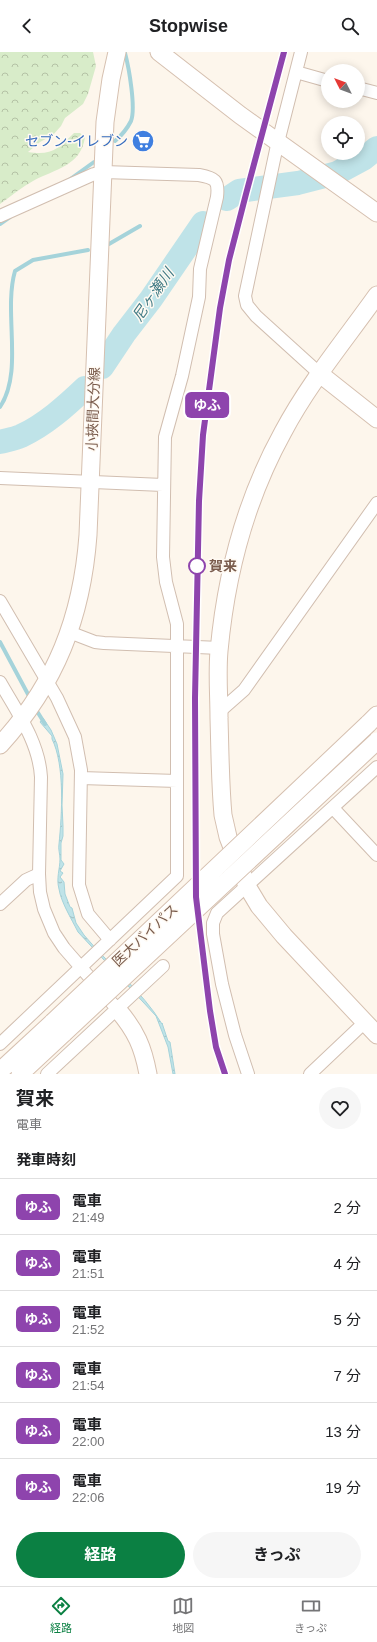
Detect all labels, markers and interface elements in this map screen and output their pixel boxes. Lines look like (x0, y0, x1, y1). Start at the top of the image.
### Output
icon: back (16, 15, 38, 37)
icon: search (339, 15, 361, 37)
text: Stopwise (149, 16, 228, 36)
north arrow (321, 64, 365, 108)
map controls (321, 64, 365, 160)
button: locate (321, 116, 365, 160)
supermarket icon: セブン-イレブン (130, 128, 156, 154)
place label: セブン-イレブン (25, 133, 128, 149)
water label: 尼ヶ瀬川 (128, 264, 178, 324)
street label: 小挾間大分線 (84, 367, 102, 451)
line badge: ゆふ (189, 392, 225, 418)
text: ゆふ (193, 397, 221, 413)
marker: 賀来 (188, 557, 206, 575)
place label: 賀来 (209, 558, 237, 574)
street label: 医大バイパス (109, 901, 181, 969)
button: heart (319, 1087, 361, 1129)
text: 賀来 (16, 1088, 54, 1109)
text: 電車 (16, 1117, 42, 1132)
text: 発車時刻 (16, 1151, 76, 1168)
text: 電車 (72, 1192, 102, 1209)
text: ゆふ (24, 1199, 52, 1215)
text: 2 分 (333, 1199, 361, 1216)
text: 21:49 (72, 1210, 105, 1225)
text: 電車 (72, 1248, 102, 1265)
text: ゆふ (24, 1255, 52, 1271)
text: 4 分 (333, 1255, 361, 1272)
text: 21:51 (72, 1266, 105, 1281)
text: 電車 (72, 1304, 102, 1321)
text: ゆふ (24, 1311, 52, 1327)
text: 5 分 (333, 1311, 361, 1328)
text: 21:52 (72, 1322, 105, 1337)
text: 電車 (72, 1360, 102, 1377)
text: ゆふ (24, 1367, 52, 1383)
text: 7 分 (333, 1367, 361, 1384)
text: 21:54 (72, 1378, 105, 1393)
text: 電車 (72, 1416, 102, 1433)
text: ゆふ (24, 1423, 52, 1439)
text: 13 分 (325, 1423, 361, 1440)
text: 22:00 (72, 1434, 105, 1449)
text: 電車 (72, 1472, 102, 1489)
text: ゆふ (24, 1479, 52, 1495)
text: 19 分 (325, 1479, 361, 1496)
text: 22:06 (72, 1490, 105, 1505)
button: 経路 (16, 1532, 185, 1578)
button: きっぷ (193, 1532, 361, 1578)
tab: 経路 (50, 1595, 72, 1635)
tab: 地図 (172, 1595, 194, 1635)
tab: きっぷ (294, 1595, 327, 1635)

